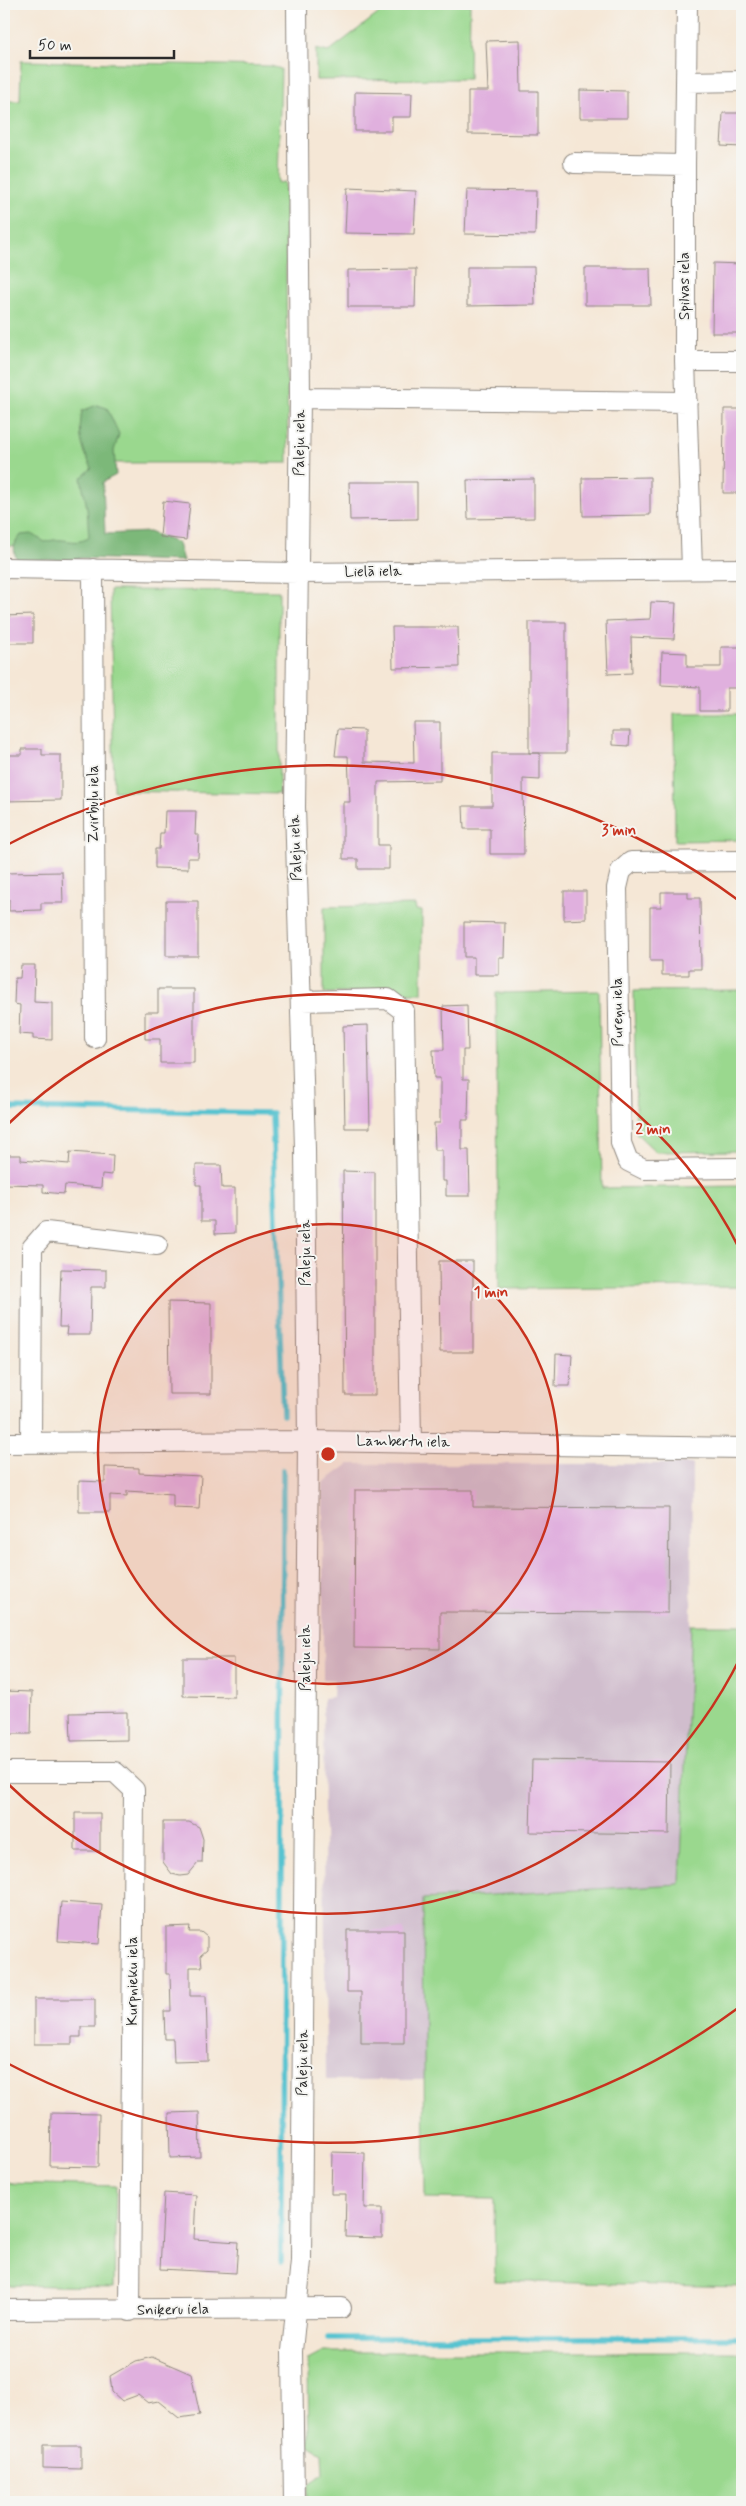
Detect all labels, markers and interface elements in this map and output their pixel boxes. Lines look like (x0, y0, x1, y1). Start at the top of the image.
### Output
scale bar (30, 28, 174, 60)
text: 50 m (38, 36, 72, 56)
street label: Spilvas iela (675, 252, 695, 320)
street label: Paleju iela (289, 409, 311, 476)
street label: Lielā iela (344, 561, 403, 582)
street label: Zvirbuļu iela (84, 765, 104, 843)
street label: Paleju iela (285, 813, 307, 882)
text: 3 min (602, 821, 636, 841)
street label: Pureņu iela (607, 977, 629, 1047)
text: 2 min (635, 1120, 671, 1140)
street label: Paleju iela (296, 1219, 316, 1286)
text: 1 min (474, 1283, 508, 1303)
street label: Lambertu iela (356, 1431, 451, 1453)
centre of rings (319, 1445, 337, 1463)
street label: Paleju iela (296, 1624, 316, 1691)
street label: Kurpnieku iela (123, 1936, 143, 2026)
street label: Paleju iela (292, 2029, 314, 2096)
street label: Sniķeru iela (137, 2299, 209, 2321)

